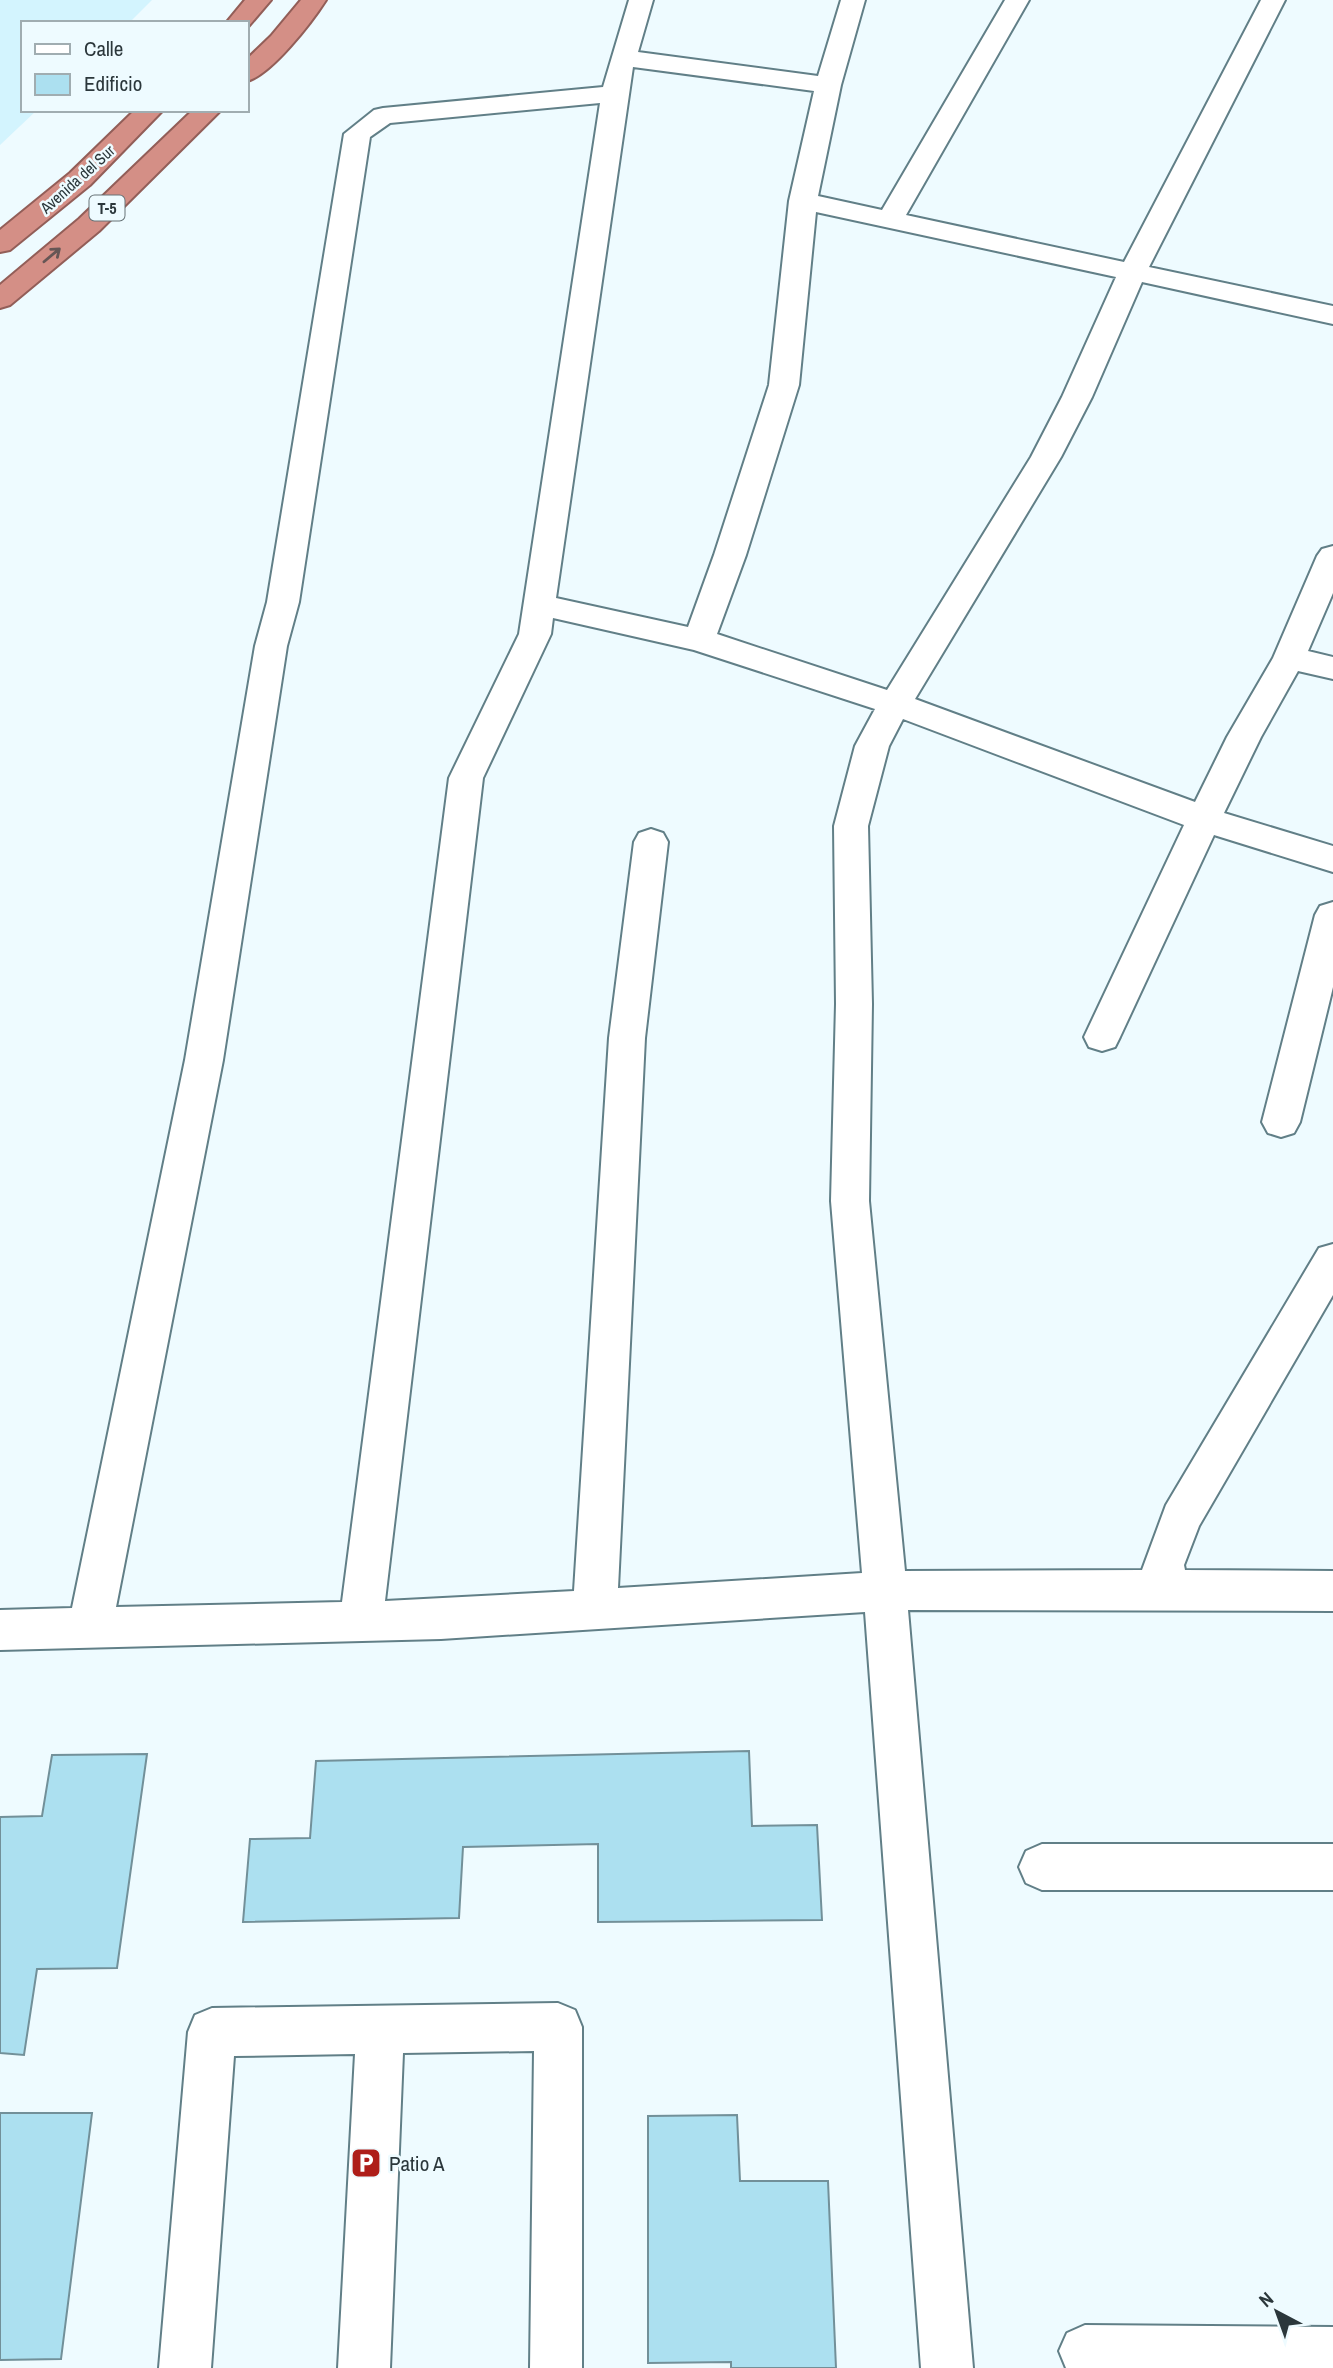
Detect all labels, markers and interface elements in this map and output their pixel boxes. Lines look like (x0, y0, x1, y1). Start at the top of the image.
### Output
legend (21, 21, 248, 112)
text: Calle (84, 34, 123, 63)
text: Edificio (84, 69, 142, 98)
street label: Avenida del Sur (34, 139, 119, 219)
road number: T-5 (90, 196, 124, 220)
one-way arrow (43, 248, 61, 263)
parking icon: Patio A (349, 2146, 383, 2180)
place label: Patio A (389, 2149, 445, 2178)
north arrow (1242, 2277, 1312, 2347)
text: N (1253, 2286, 1279, 2313)

